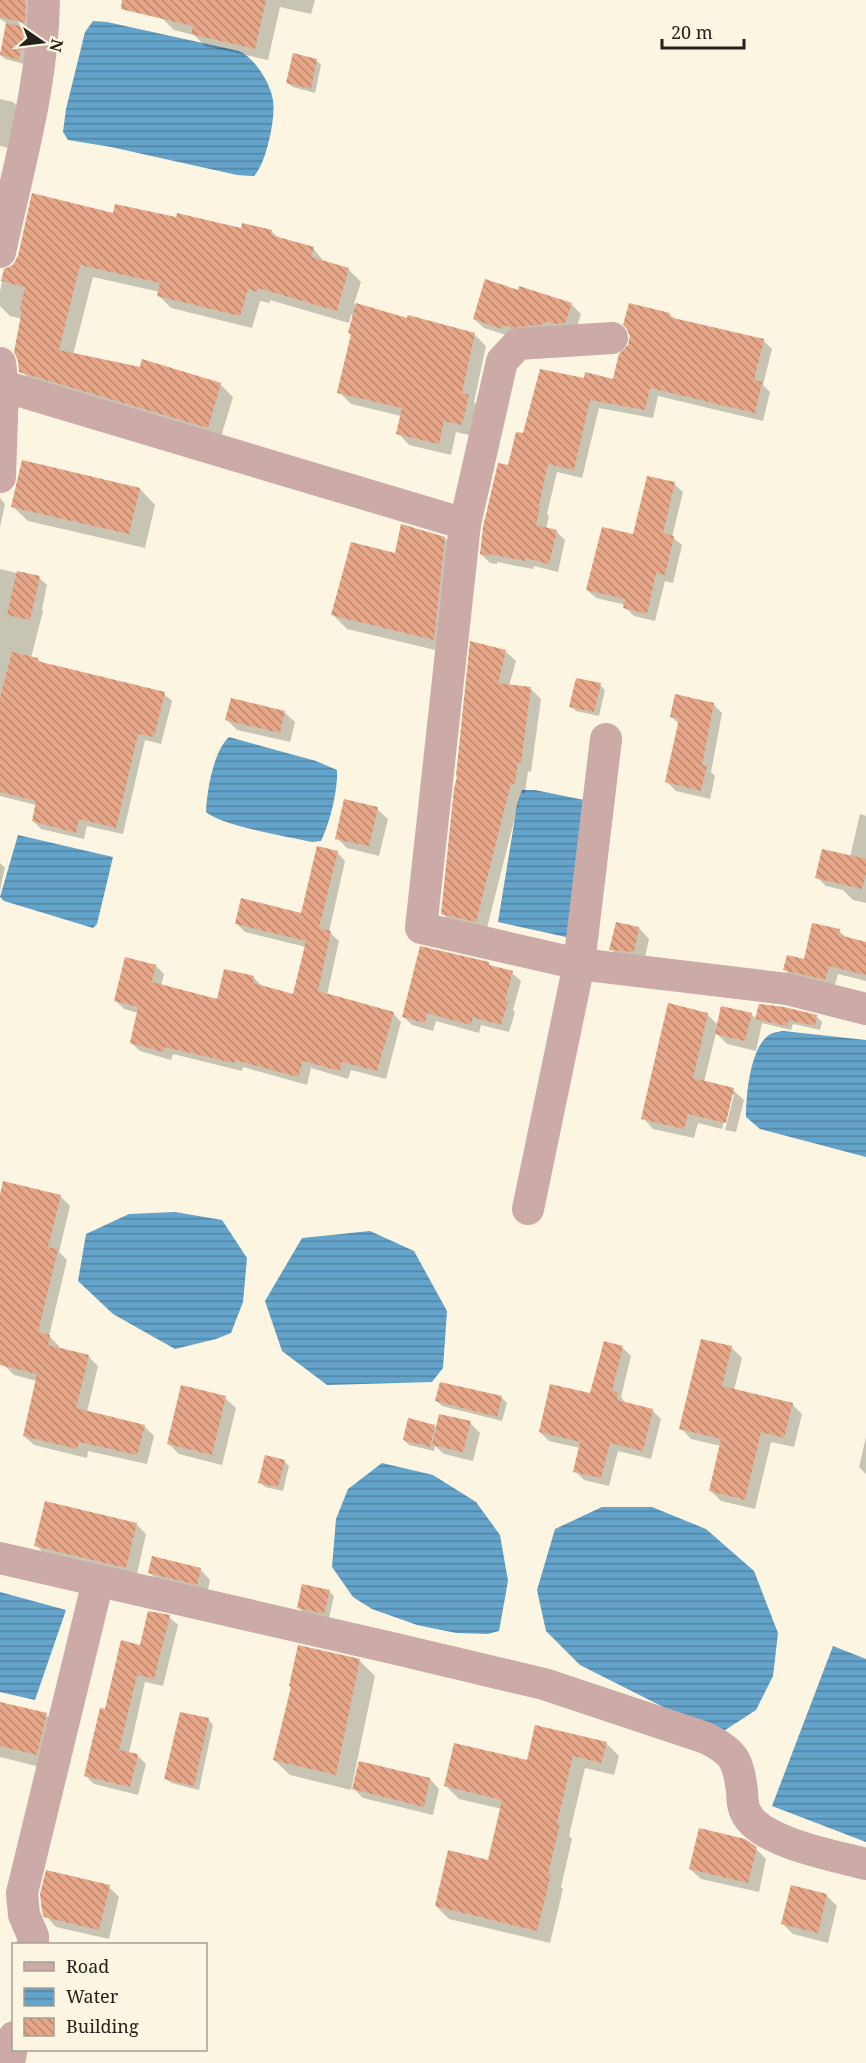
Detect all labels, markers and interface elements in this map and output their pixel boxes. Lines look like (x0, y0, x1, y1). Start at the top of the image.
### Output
north arrow (12, 12, 72, 72)
scale bar (662, 12, 744, 50)
text: 20 m (671, 20, 713, 44)
text: N (44, 37, 69, 55)
legend (12, 1943, 207, 2051)
text: Road (66, 1954, 109, 1978)
text: Water (66, 1984, 119, 2008)
text: Building (66, 2014, 139, 2038)

